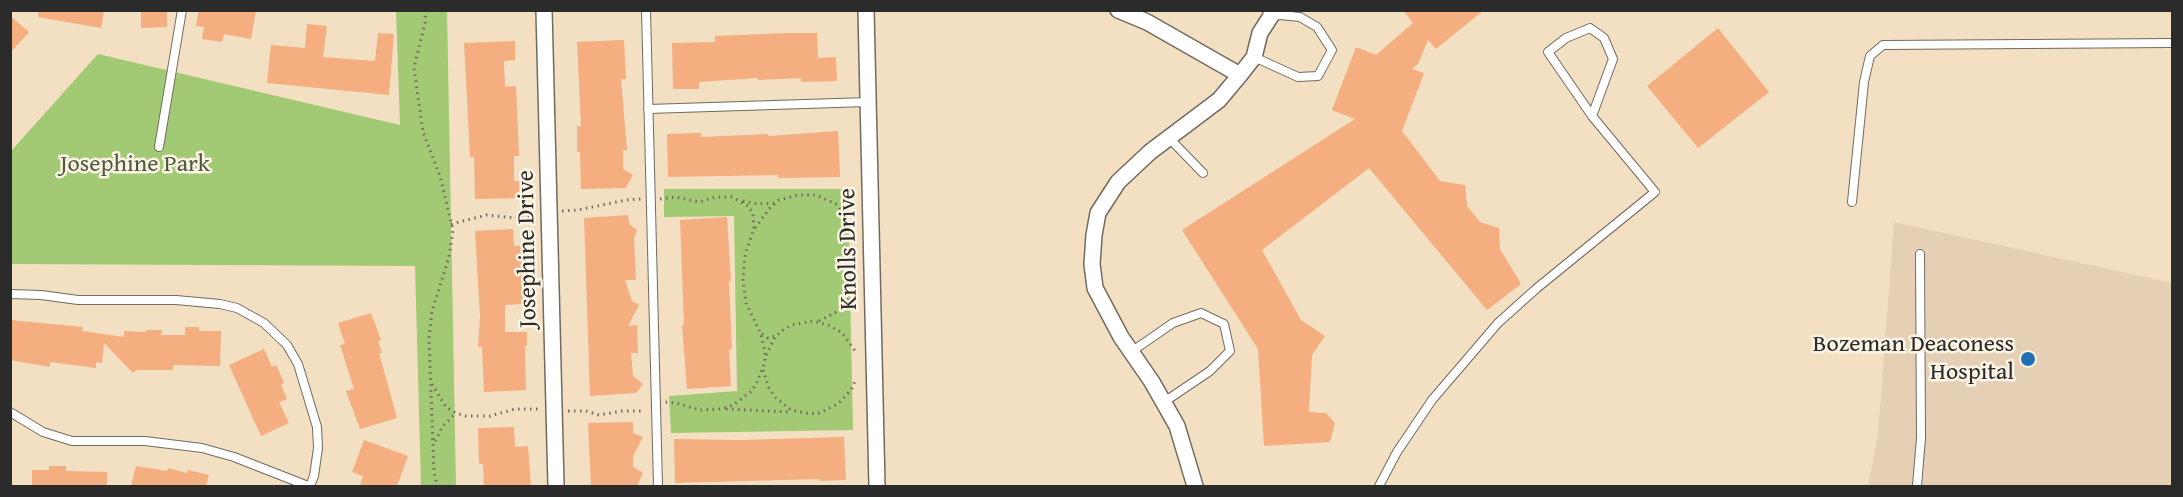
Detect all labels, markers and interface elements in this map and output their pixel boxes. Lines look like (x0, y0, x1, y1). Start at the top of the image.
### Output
park label: Josephine Park (60, 151, 210, 179)
street label: Josephine Drive (512, 170, 544, 328)
street label: Knolls Drive (834, 188, 864, 310)
place label: Bozeman Deaconess Hospital (1813, 331, 2014, 387)
marker: Bozeman Deaconess Hospital (2019, 350, 2037, 368)

